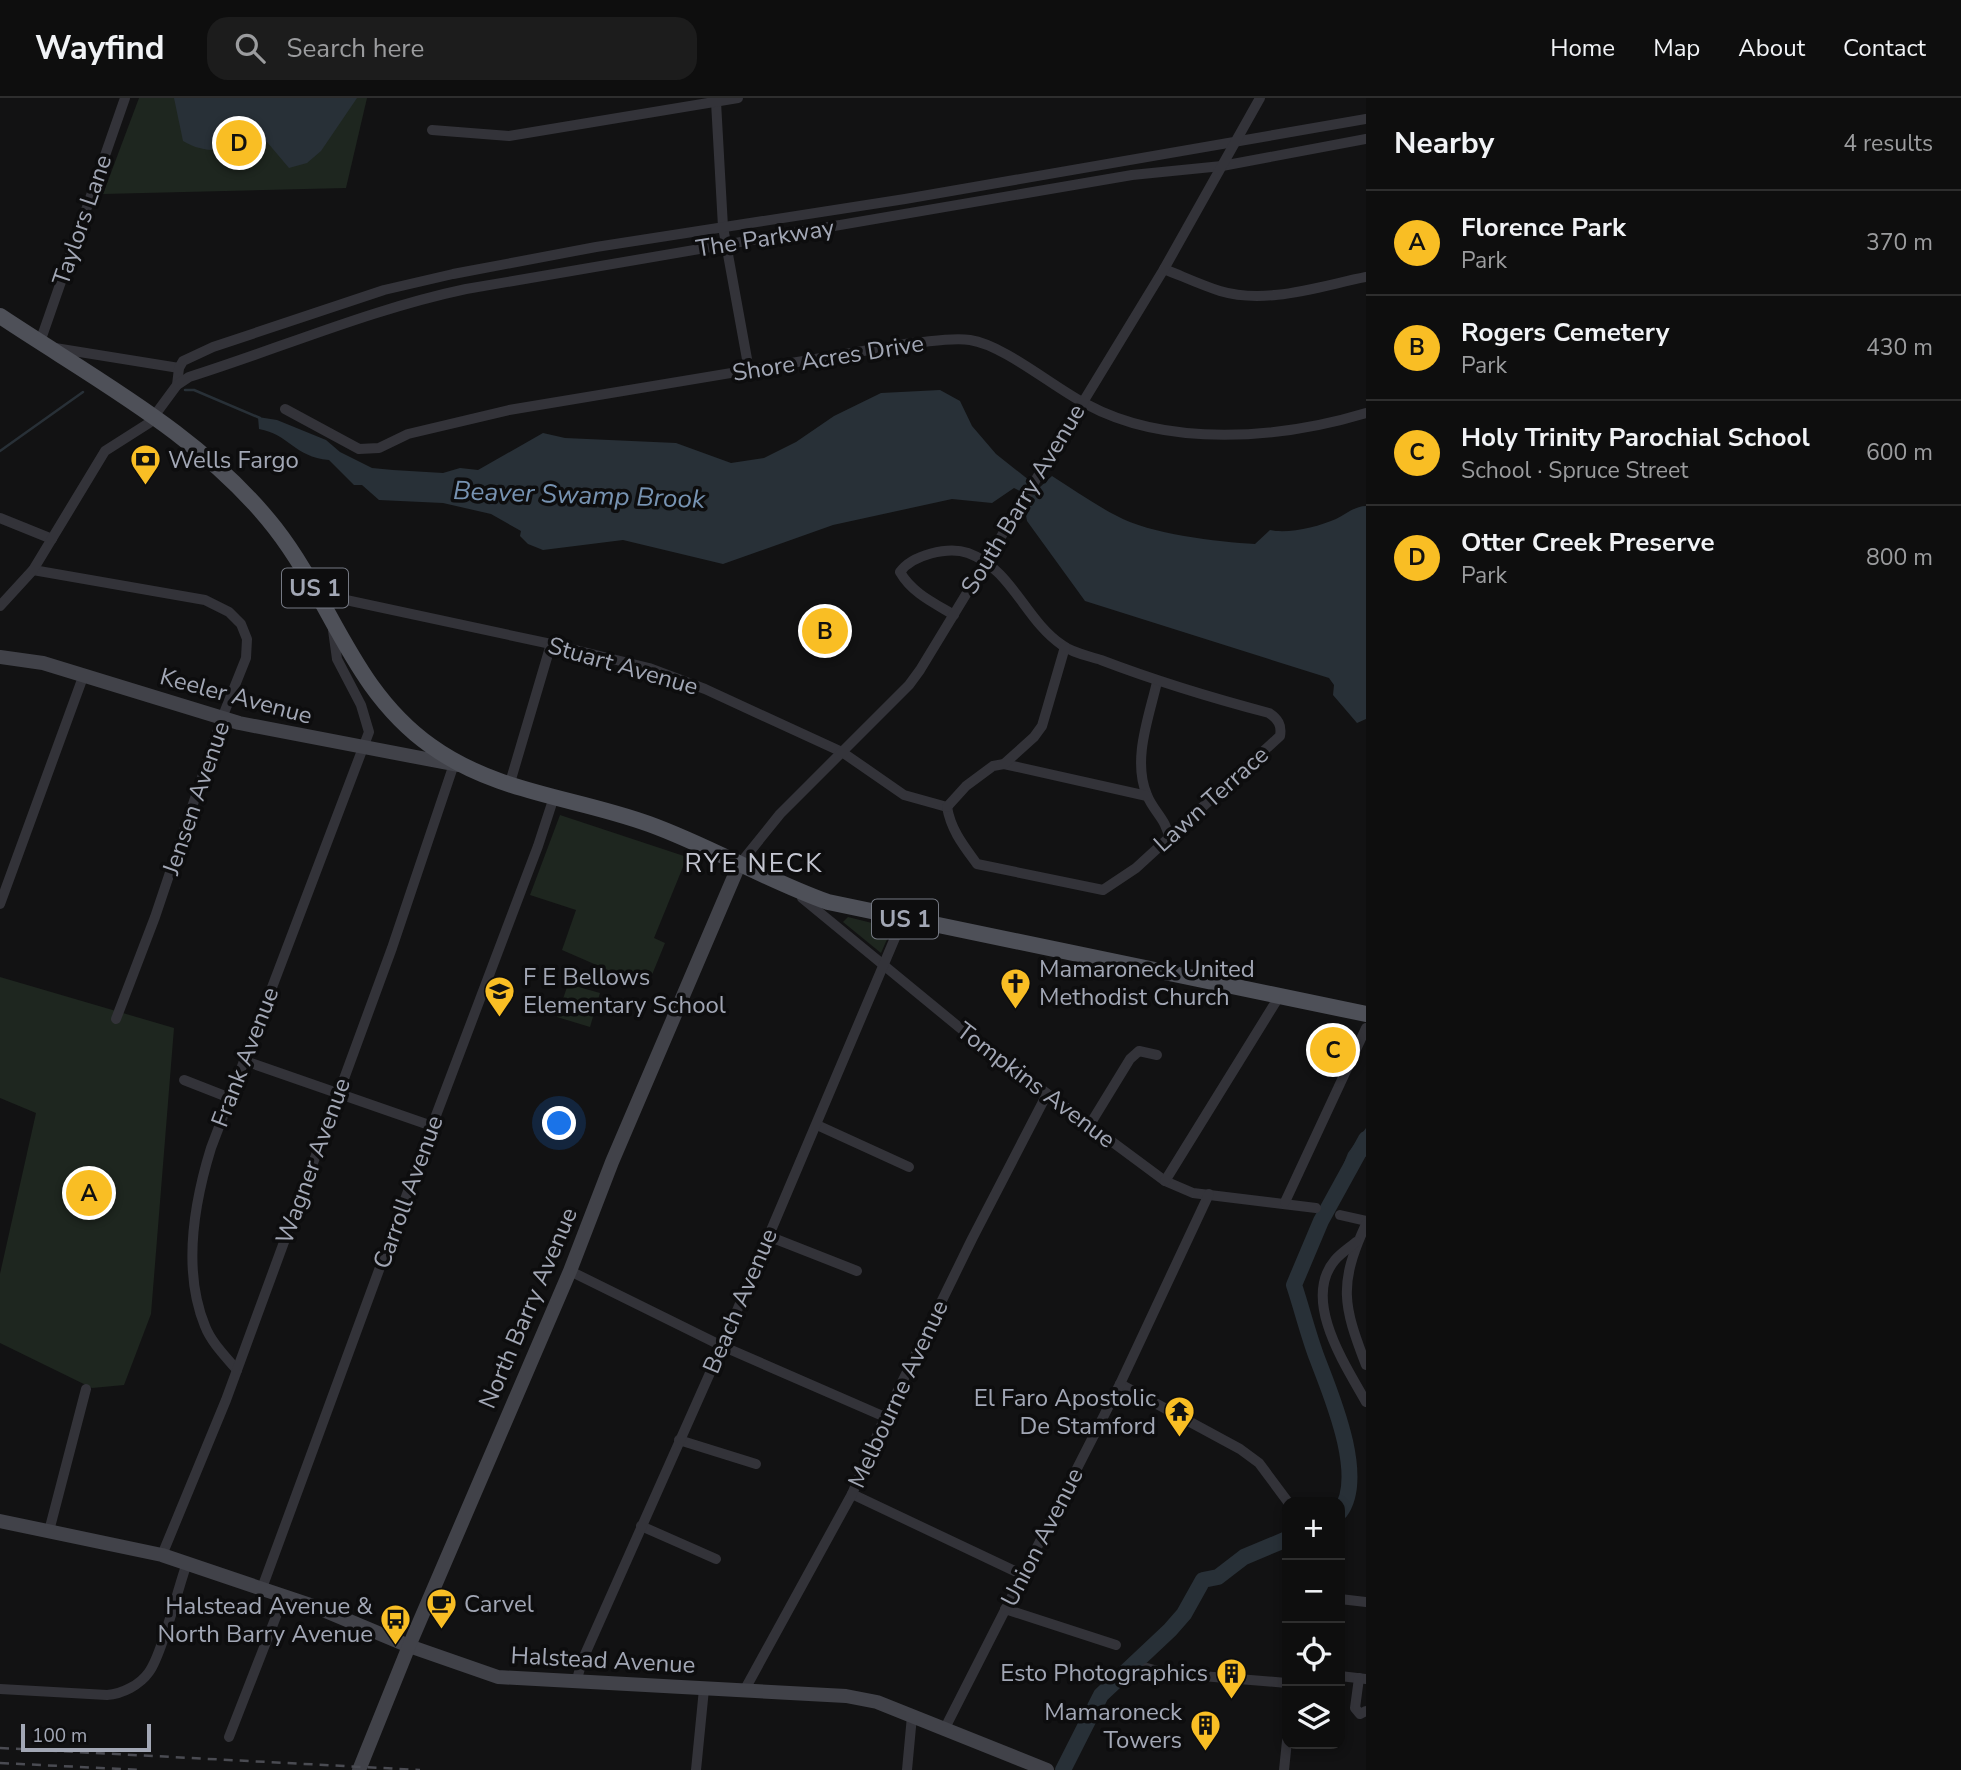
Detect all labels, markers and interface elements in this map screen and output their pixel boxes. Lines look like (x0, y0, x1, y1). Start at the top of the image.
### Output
search box (207, 17, 697, 80)
text: Wayfind (35, 26, 165, 71)
icon: search (231, 29, 269, 67)
text: Search here (287, 31, 424, 66)
text: Home (1550, 32, 1615, 64)
text: Map (1653, 32, 1700, 64)
text: About (1738, 32, 1805, 64)
text: Contact (1843, 32, 1926, 64)
pin: D (216, 117, 262, 169)
text: Nearby (1394, 123, 1494, 164)
text: 4 results (1843, 128, 1933, 159)
street label: Taylors Lane (45, 150, 119, 290)
text: Florence Park (1461, 210, 1626, 245)
street label: The Parkway (694, 211, 837, 265)
text: A (1408, 227, 1426, 258)
text: 370 m (1866, 227, 1933, 258)
text: Park (1461, 245, 1507, 276)
text: Rogers Cemetery (1461, 315, 1669, 350)
street label: Shore Acres Drive (730, 327, 926, 389)
text: B (1409, 332, 1425, 363)
text: 430 m (1866, 332, 1933, 363)
text: Park (1461, 350, 1507, 381)
street label: South Barry Avenue (953, 398, 1093, 600)
text: Holy Trinity Parochial School (1461, 420, 1810, 455)
text: C (1409, 437, 1425, 468)
text: 600 m (1866, 437, 1933, 468)
bank icon: Wells Fargo (128, 443, 162, 487)
place label: Wells Fargo (168, 444, 299, 476)
text: School · Spruce Street (1461, 455, 1688, 486)
water label: Beaver Swamp Brook (452, 473, 707, 517)
text: Otter Creek Preserve (1461, 525, 1715, 560)
text: D (1408, 542, 1426, 573)
text: 800 m (1866, 542, 1933, 573)
text: Park (1461, 560, 1507, 591)
road number: US 1 (282, 568, 348, 608)
pin: B (802, 605, 848, 657)
street label: Stuart Avenue (544, 629, 702, 703)
street label: Keeler Avenue (156, 660, 316, 732)
street label: Jensen Avenue (155, 717, 237, 880)
street label: Lawn Terrace (1147, 739, 1275, 859)
district label: RYE NECK (684, 846, 824, 881)
road number: US 1 (872, 900, 938, 939)
place label: Mamaroneck United Methodist Church (1039, 953, 1255, 1013)
place label: F E Bellows Elementary School (523, 961, 726, 1021)
church icon: Mamaroneck United Methodist Church (999, 966, 1033, 1010)
school or university icon: F E Bellows Elementary School (483, 974, 517, 1018)
street label: Frank Avenue (204, 982, 286, 1132)
street label: Tompkins Avenue (950, 1015, 1122, 1155)
pin: C (1310, 1024, 1356, 1076)
street label: Wagner Avenue (268, 1073, 358, 1249)
your location (542, 1106, 576, 1140)
street label: Carroll Avenue (365, 1111, 451, 1273)
pin: A (66, 1167, 112, 1219)
street label: North Barry Avenue (471, 1203, 585, 1413)
street label: Beach Avenue (695, 1224, 785, 1378)
street label: Melbourne Avenue (840, 1295, 956, 1493)
place label: El Faro Apostolic De Stamford (974, 1382, 1156, 1442)
temple icon: El Faro Apostolic De Stamford (1162, 1395, 1196, 1439)
street label: Union Avenue (993, 1462, 1091, 1612)
map controls (1282, 1497, 1345, 1749)
button: + (1282, 1497, 1345, 1560)
button: − (1282, 1560, 1345, 1623)
cafe icon: Carvel (424, 1587, 458, 1631)
place label: Carvel (464, 1588, 534, 1620)
place label: Halstead Avenue & North Barry Avenue (157, 1590, 373, 1650)
bus stop icon: Halstead Avenue & North Barry Avenue (379, 1603, 413, 1647)
button: locate (1282, 1623, 1345, 1686)
street label: Halstead Avenue (510, 1639, 696, 1681)
building icon: Esto Photographics (1214, 1656, 1248, 1700)
place label: Esto Photographics (1000, 1657, 1208, 1689)
button: layers (1282, 1686, 1345, 1749)
place label: Mamaroneck Towers (1044, 1696, 1183, 1756)
building icon: Mamaroneck Towers (1188, 1709, 1222, 1753)
scale bar (21, 1721, 150, 1753)
text: 100 m (32, 1723, 87, 1749)

